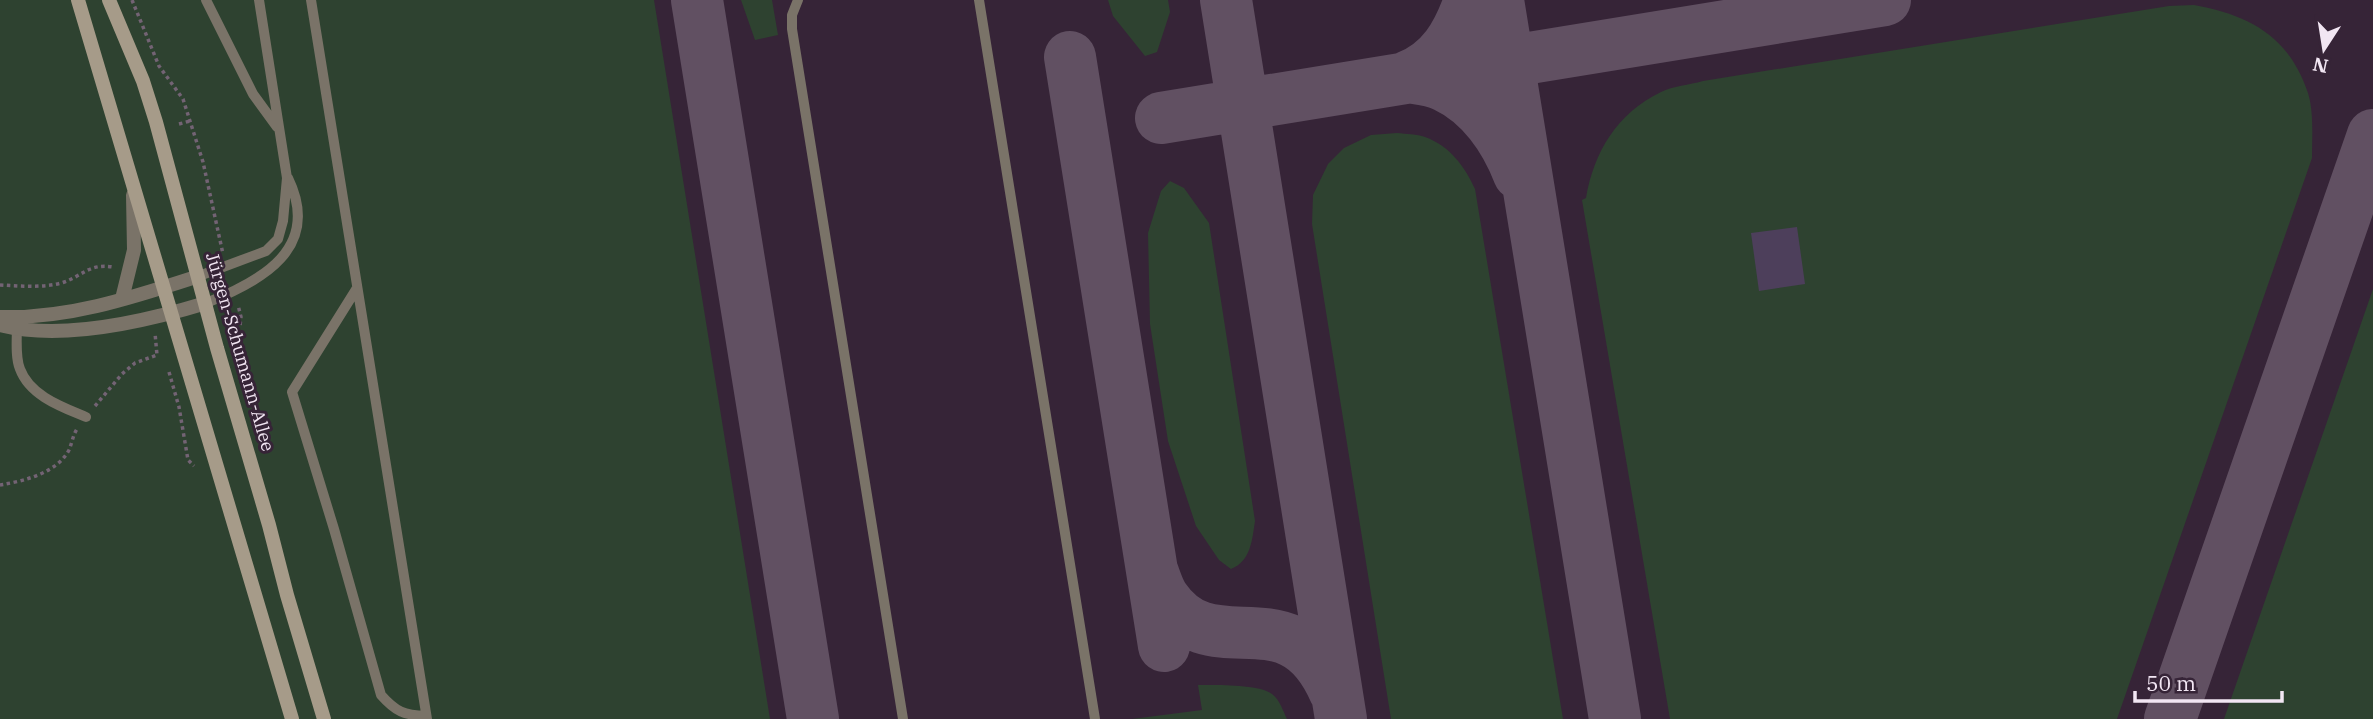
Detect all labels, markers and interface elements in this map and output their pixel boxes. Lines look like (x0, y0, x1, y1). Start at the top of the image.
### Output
north arrow (2289, 14, 2359, 84)
text: N (2311, 52, 2330, 79)
street label: Jürgen-Schumann-Allee (201, 250, 280, 454)
scale bar (2135, 660, 2282, 704)
text: 50 m (2146, 669, 2196, 697)

